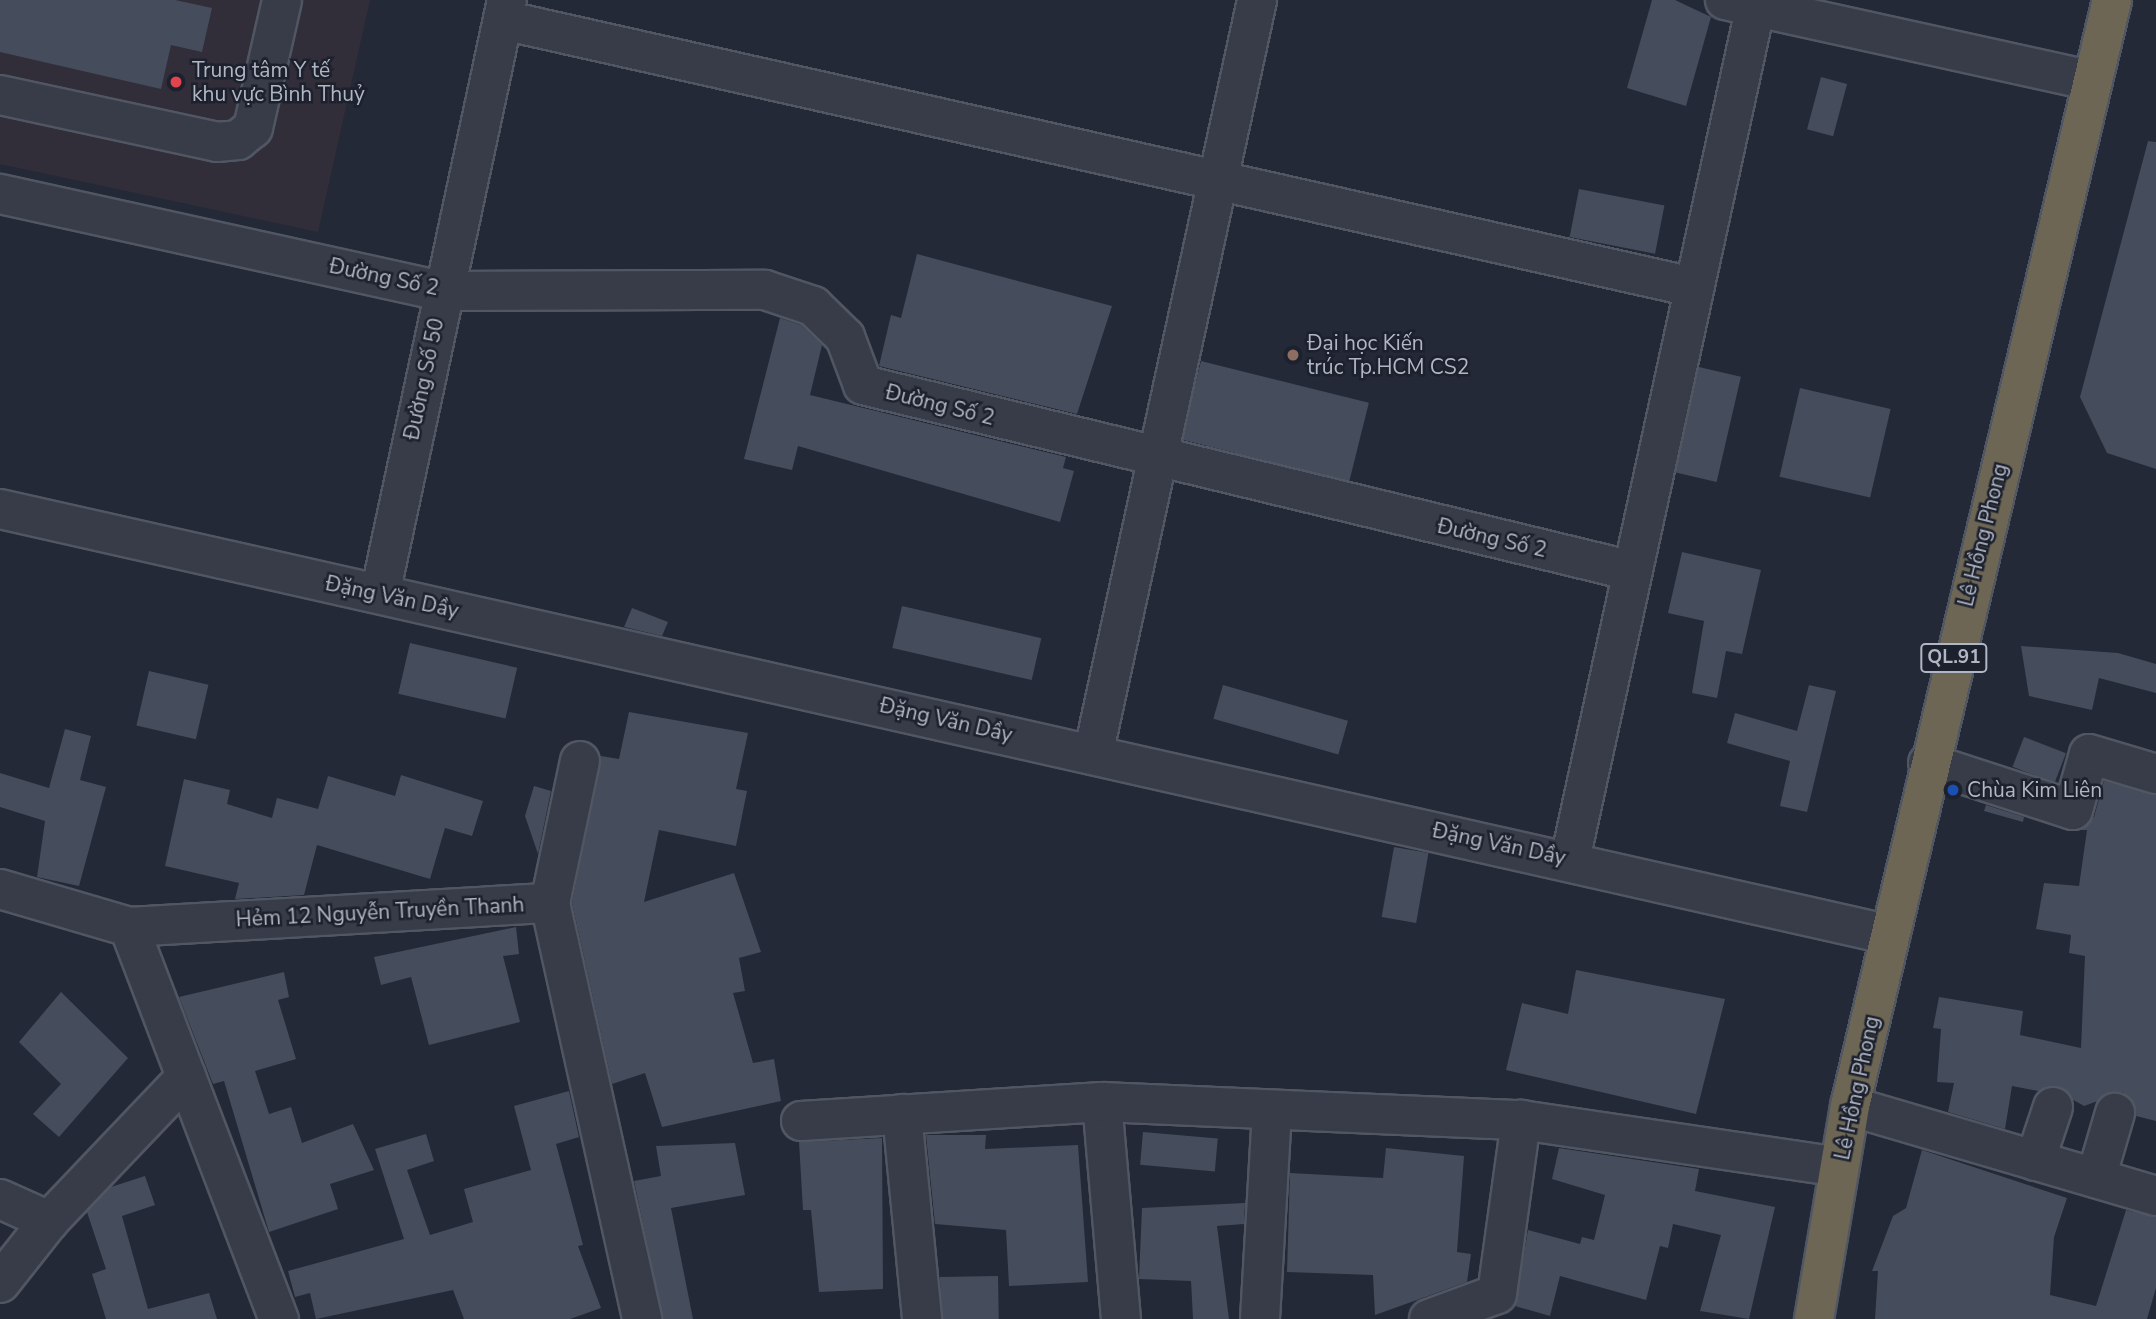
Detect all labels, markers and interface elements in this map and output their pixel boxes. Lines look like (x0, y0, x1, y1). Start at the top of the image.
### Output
place label: Trung tâm Y tế khu vực Bình Thuỷ (192, 57, 365, 107)
marker: Trung tâm Y tế khu vực Bình Thuỷ (166, 72, 186, 92)
street label: Đường Số 2 (327, 253, 441, 301)
street label: Đường Số 50 (399, 316, 449, 442)
place label: Đại học Kiến trúc Tp.HCM CS2 (1307, 330, 1469, 380)
marker: Đại học Kiến trúc Tp.HCM CS2 (1285, 347, 1301, 363)
street label: Đường Số 2 (883, 379, 997, 431)
street label: Lê Hồng Phong (1953, 461, 2013, 609)
street label: Đường Số 2 (1435, 513, 1549, 563)
street label: Đặng Văn Dầy (323, 571, 461, 623)
road number: QL.91 (1919, 642, 1989, 674)
street label: Đặng Văn Dầy (877, 692, 1015, 748)
place label: Chùa Kim Liên (1967, 777, 2102, 803)
marker: Chùa Kim Liên (1945, 782, 1961, 798)
street label: Đặng Văn Dầy (1430, 818, 1568, 870)
street label: Hẻm 12 Nguyễn Truyền Thanh (235, 892, 525, 932)
street label: Lê Hồng Phong (1829, 1014, 1885, 1162)

